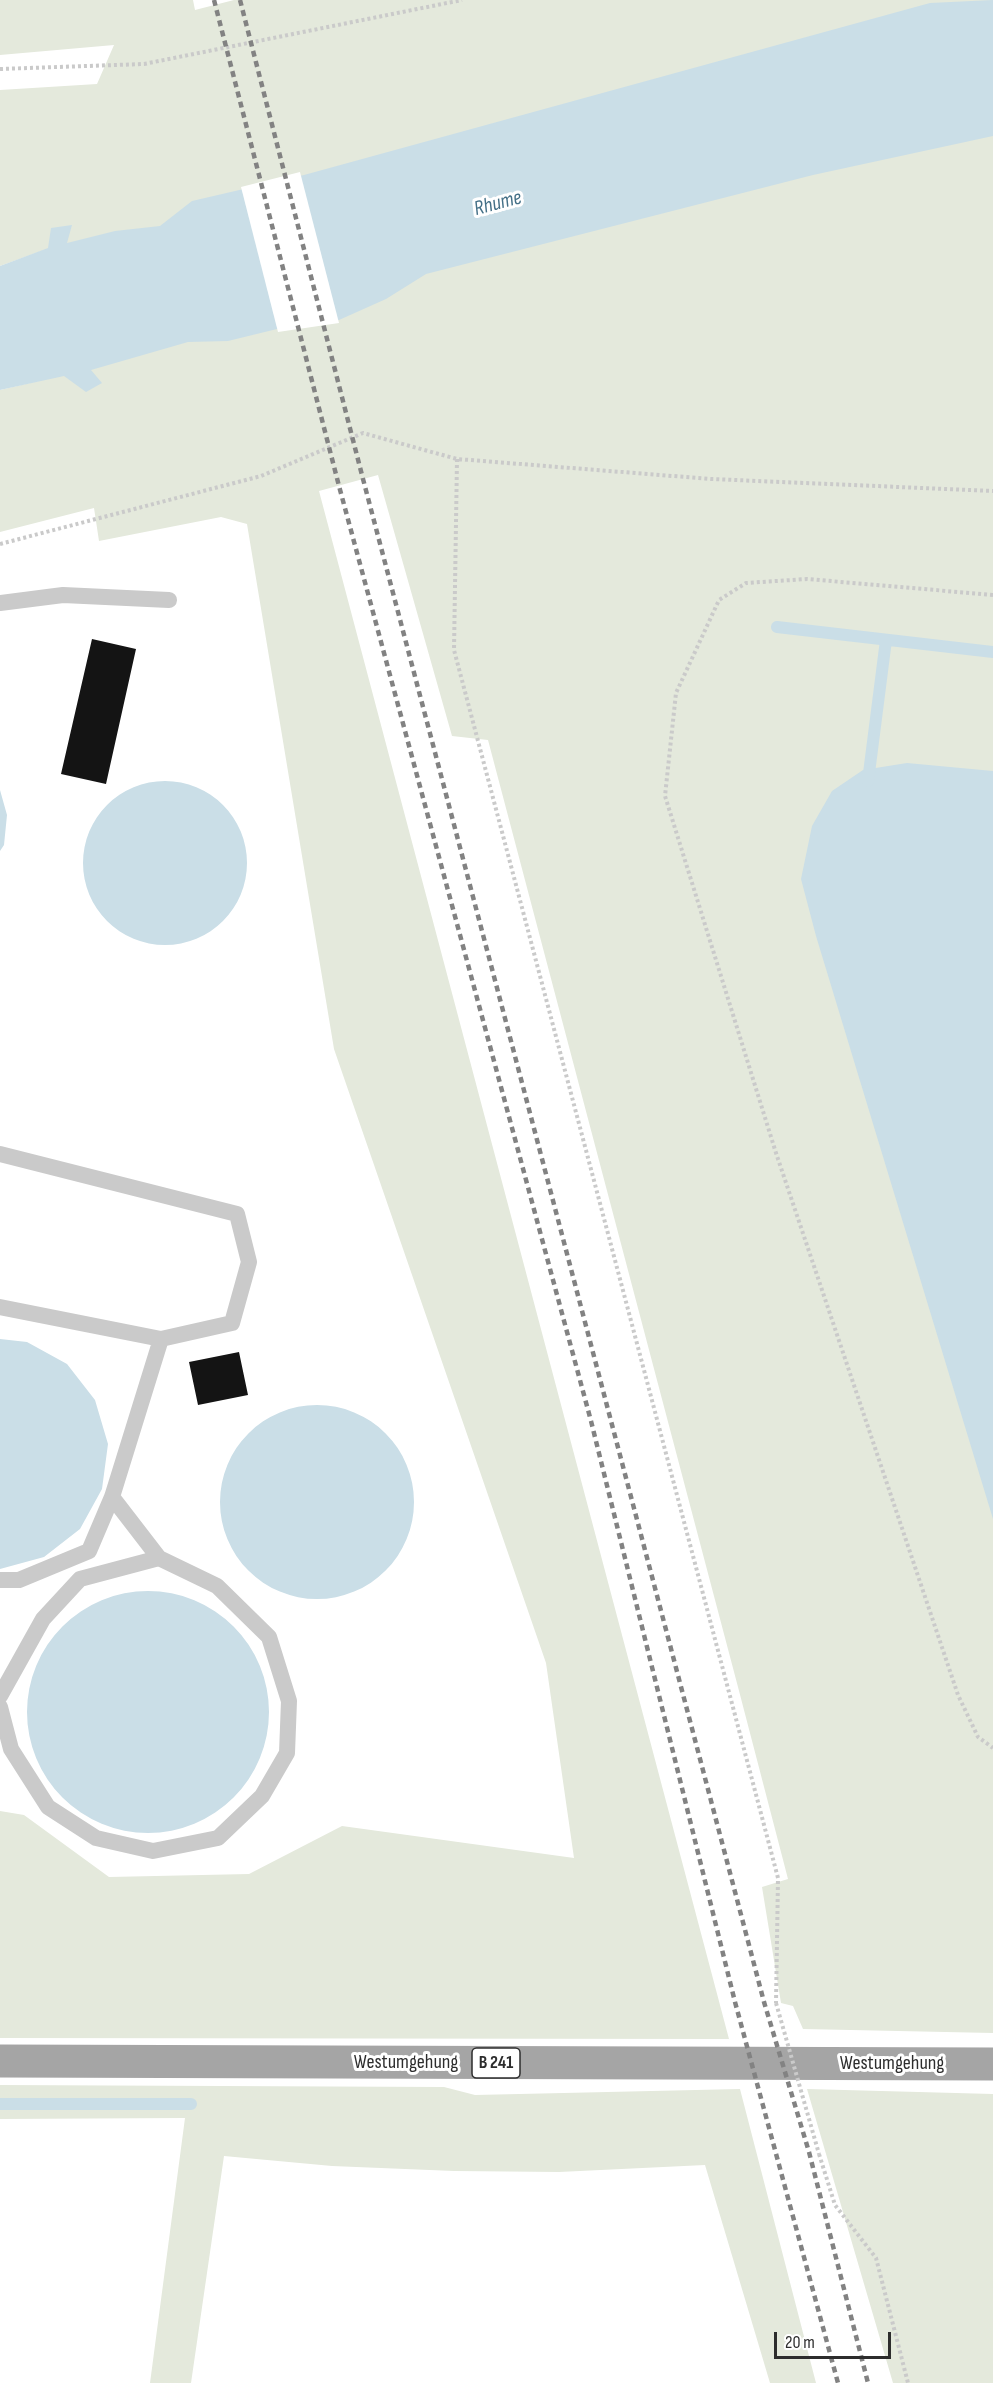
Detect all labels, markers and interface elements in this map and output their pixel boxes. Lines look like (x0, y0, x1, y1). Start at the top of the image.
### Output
water label: Rhume (471, 186, 525, 222)
road number: B 241 (472, 2048, 520, 2078)
street label: Westumgehung (354, 2051, 458, 2075)
street label: Westumgehung (840, 2052, 944, 2076)
scale bar (777, 2320, 894, 2358)
text: 20 m (785, 2332, 815, 2353)

